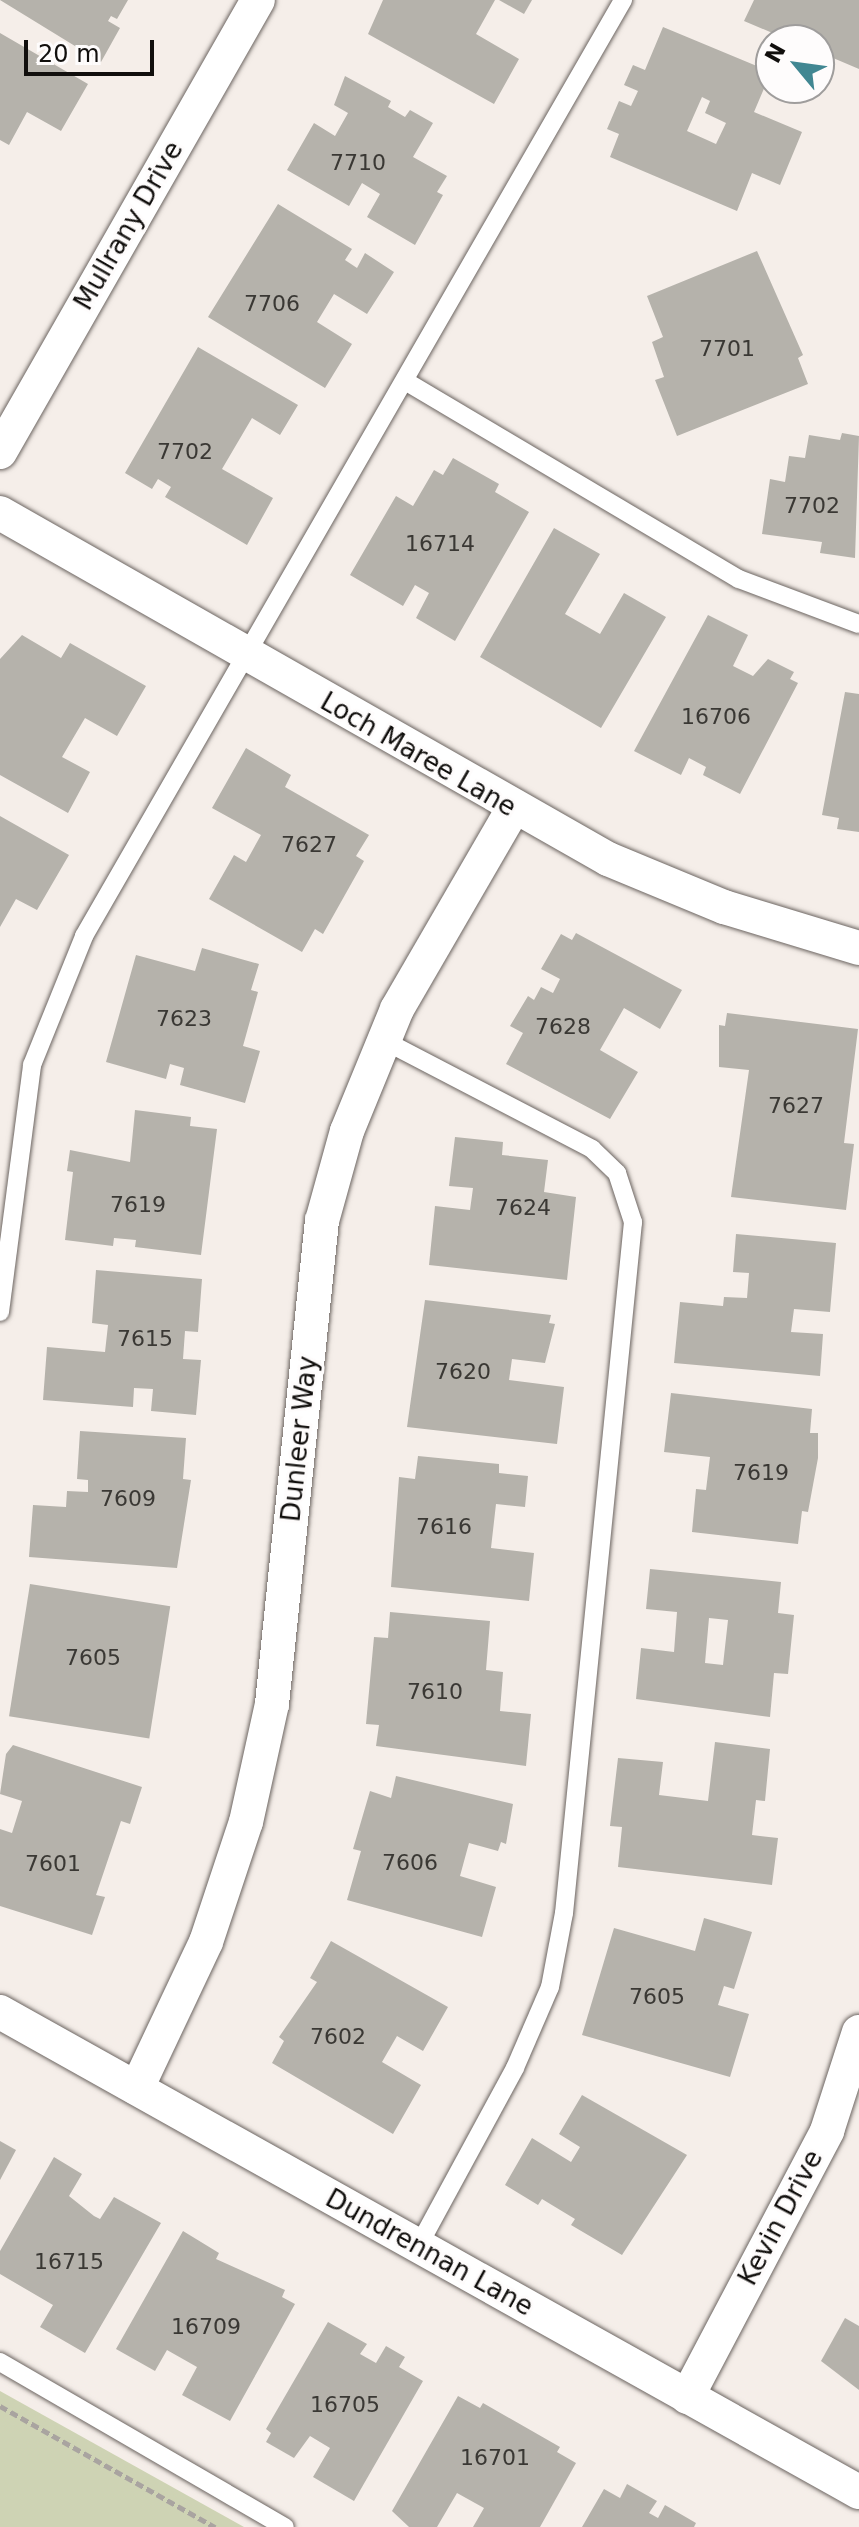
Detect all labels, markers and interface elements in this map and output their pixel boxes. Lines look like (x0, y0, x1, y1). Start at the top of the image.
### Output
scale bar (28, 24, 158, 74)
north arrow (755, 24, 835, 104)
text: N (760, 39, 791, 67)
text: 20 m (38, 40, 100, 68)
street label: Mullrany Drive (68, 136, 190, 316)
house number: 7710 (330, 150, 386, 176)
house number: 7706 (244, 291, 300, 317)
house number: 7701 (699, 336, 755, 362)
house number: 7702 (157, 439, 213, 465)
house number: 7702 (784, 493, 840, 519)
house number: 16714 (405, 531, 475, 557)
street label: Loch Maree Lane (315, 686, 521, 824)
house number: 16706 (681, 704, 751, 730)
house number: 7627 (281, 832, 337, 858)
house number: 7623 (156, 1006, 212, 1032)
house number: 7628 (535, 1014, 591, 1040)
house number: 7627 (768, 1093, 824, 1119)
house number: 7619 (110, 1192, 166, 1218)
house number: 7624 (495, 1195, 551, 1221)
house number: 7615 (117, 1326, 173, 1352)
street label: Dunleer Way (276, 1355, 324, 1523)
house number: 7620 (435, 1359, 491, 1385)
house number: 7619 (733, 1460, 789, 1486)
house number: 7609 (100, 1486, 156, 1512)
house number: 7616 (416, 1514, 472, 1540)
house number: 7605 (65, 1645, 121, 1671)
house number: 7610 (407, 1679, 463, 1705)
house number: 7606 (382, 1850, 438, 1876)
house number: 7601 (25, 1851, 81, 1877)
house number: 7605 (629, 1984, 685, 2010)
house number: 7602 (310, 2024, 366, 2050)
street label: Kevin Drive (732, 2145, 830, 2291)
street label: Dundrennan Lane (320, 2183, 538, 2323)
house number: 16715 (34, 2249, 104, 2275)
house number: 16709 (171, 2314, 241, 2340)
house number: 16705 (310, 2392, 380, 2418)
house number: 16701 (460, 2445, 530, 2471)

